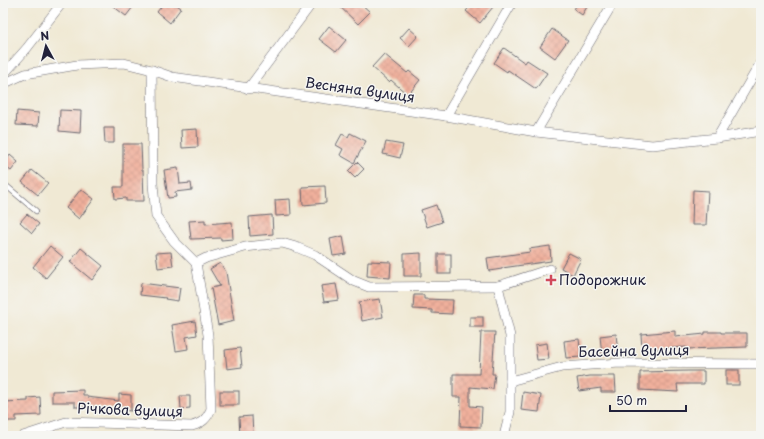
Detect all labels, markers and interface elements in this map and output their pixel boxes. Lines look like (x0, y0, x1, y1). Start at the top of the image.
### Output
north arrow (26, 26, 66, 66)
text: N (39, 27, 50, 45)
street label: Весняна вулиця (304, 71, 416, 108)
place label: Подорожник (559, 269, 646, 290)
marker: Подорожник (546, 275, 556, 285)
street label: Басейна вулиця (578, 339, 690, 362)
scale bar (610, 387, 686, 413)
text: 50 m (616, 391, 647, 409)
street label: Річкова вулиця (77, 397, 183, 422)

